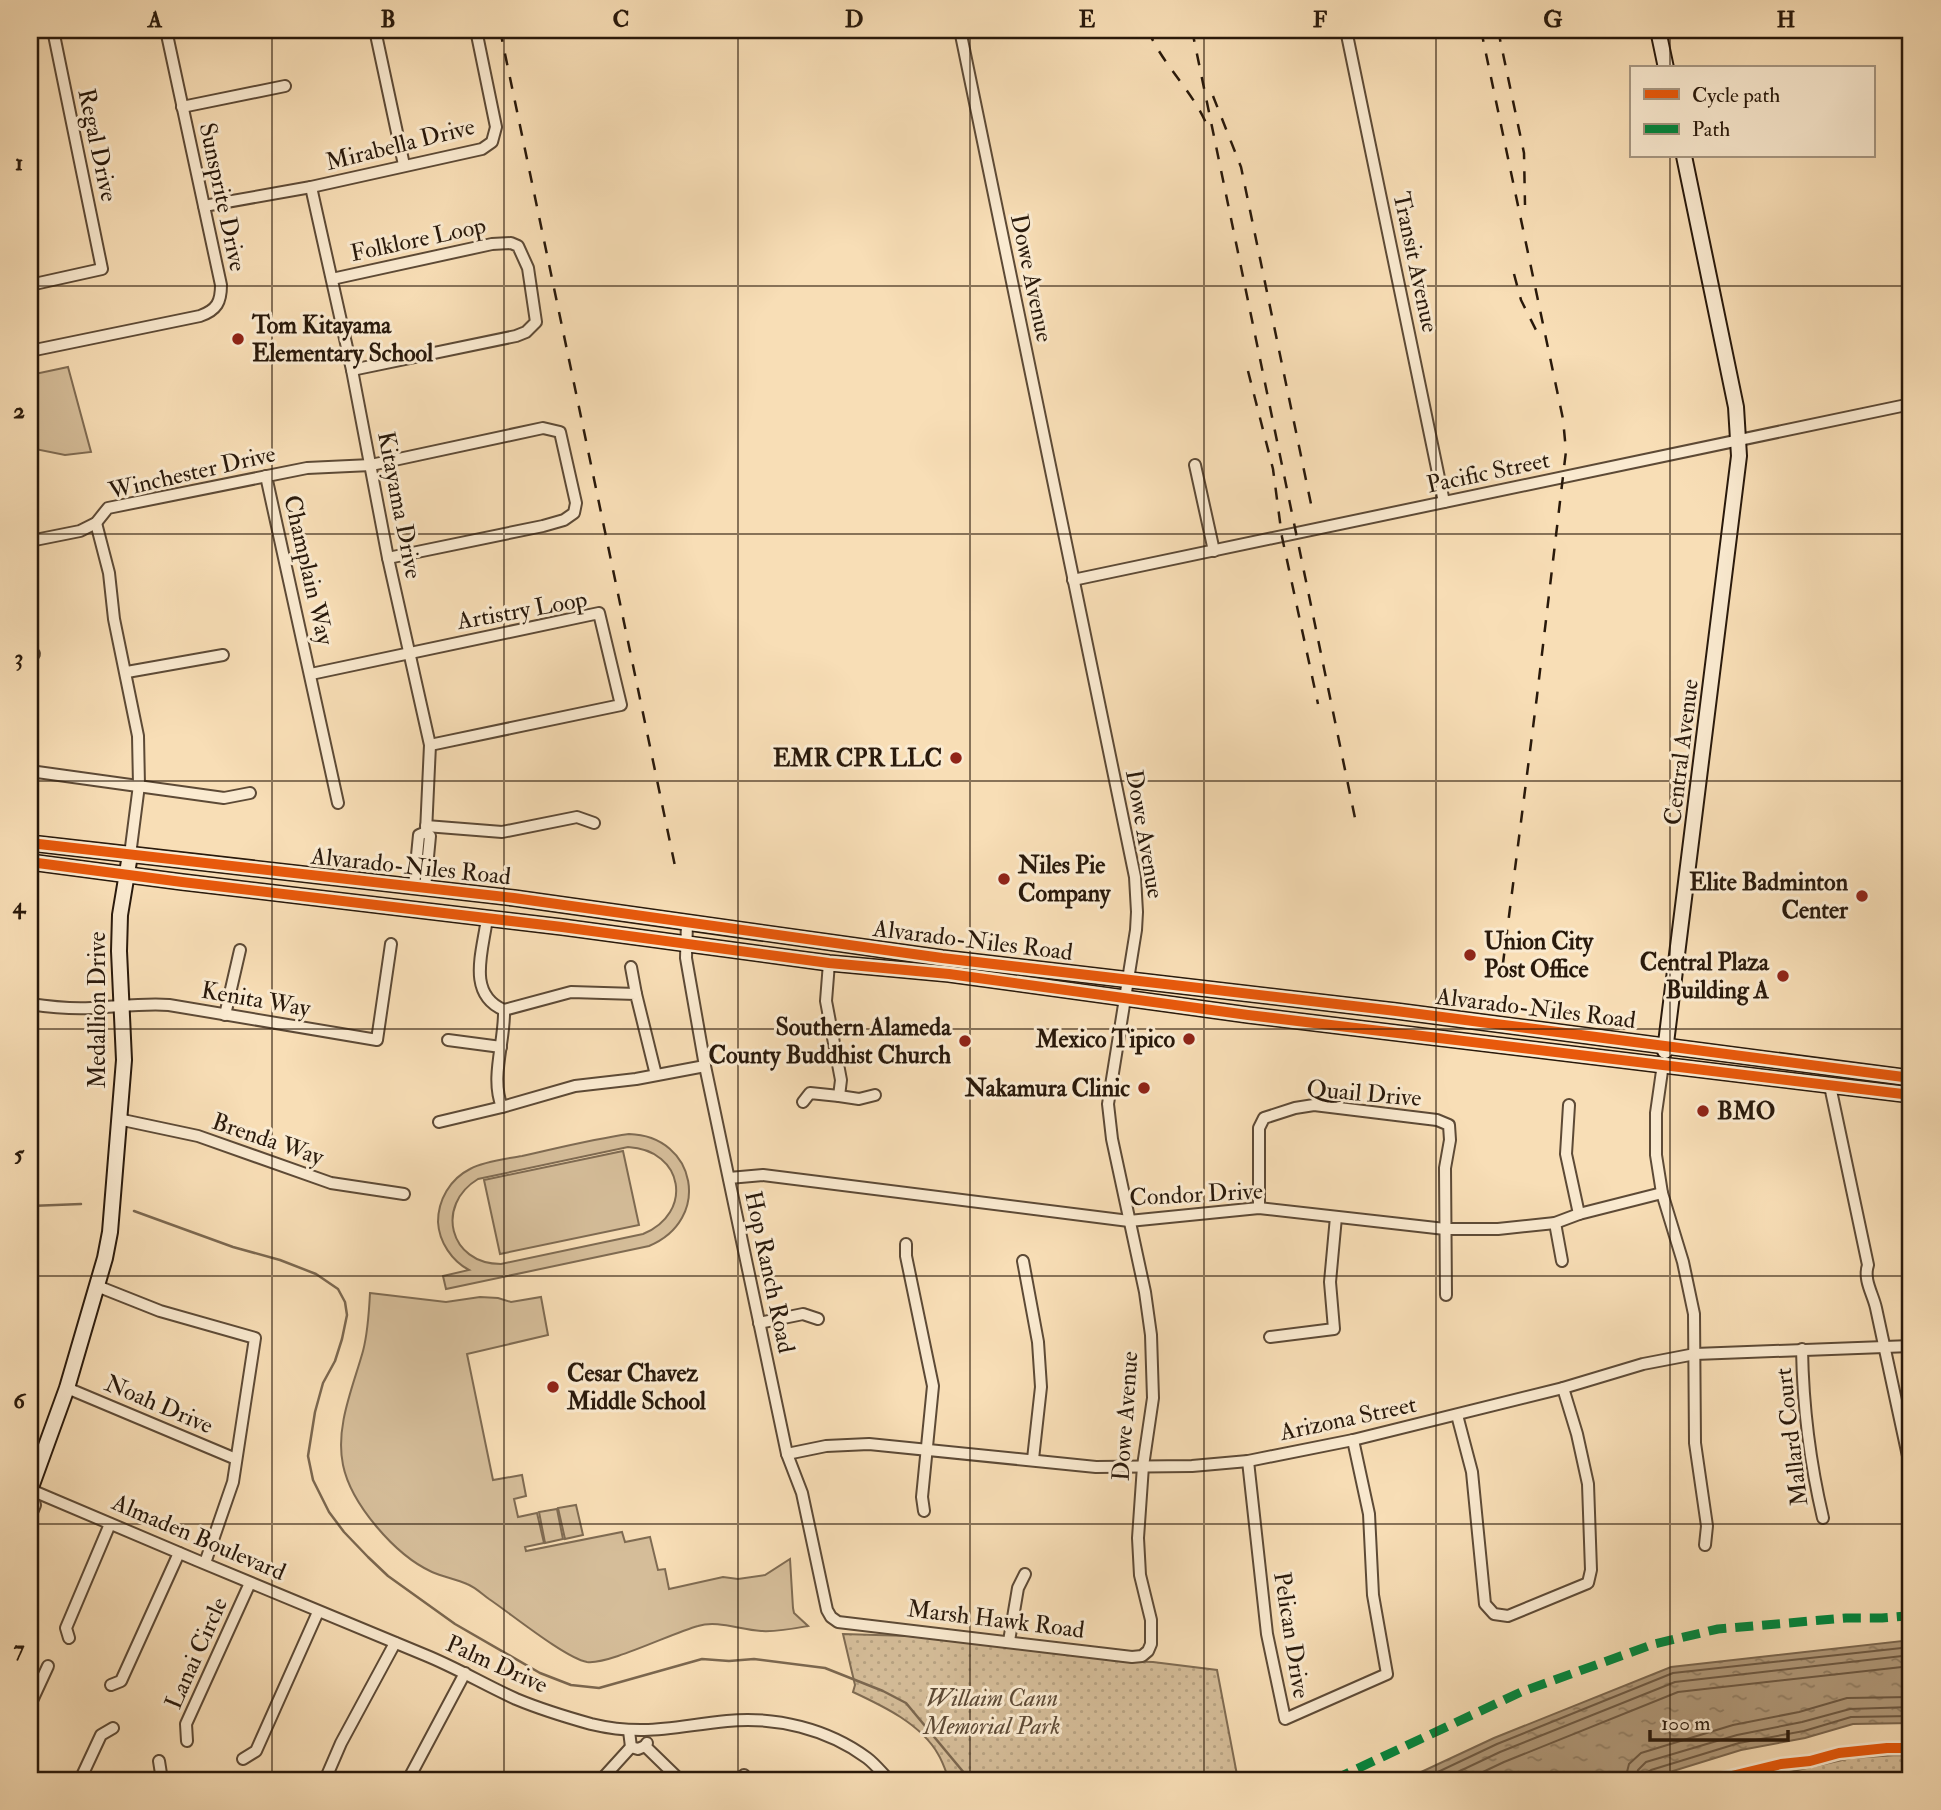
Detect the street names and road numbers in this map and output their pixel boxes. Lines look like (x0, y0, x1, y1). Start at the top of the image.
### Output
street label: Regal Drive (70, 86, 125, 205)
street label: Mirabella Drive (322, 111, 478, 178)
street label: Sunsprite Drive (192, 120, 253, 274)
street label: Transit Avenue (1385, 189, 1446, 335)
street label: Folklore Loop (347, 210, 489, 269)
street label: Dowe Avenue (1003, 211, 1060, 345)
street label: Kitayama Drive (370, 429, 429, 581)
street label: Winchester Drive (105, 438, 279, 507)
street label: Pacific Street (1424, 444, 1553, 501)
street label: Champlain Way (276, 492, 341, 649)
street label: Artistry Loop (454, 584, 590, 637)
street label: Central Avenue (1657, 677, 1706, 827)
street label: Dowe Avenue (1118, 767, 1171, 901)
street label: Alvarado-Niles Road (308, 840, 513, 892)
street label: Alvarado-Niles Road (870, 913, 1075, 968)
street label: Medallion Drive (82, 931, 113, 1089)
street label: Kenita Way (199, 975, 313, 1024)
street label: Alvarado-Niles Road (1433, 981, 1638, 1036)
street label: Quail Drive (1305, 1073, 1423, 1114)
street label: Brenda Way (208, 1106, 328, 1173)
street label: Condor Drive (1128, 1176, 1264, 1213)
street label: Hop Ranch Road (737, 1188, 802, 1356)
street label: Dowe Avenue (1105, 1350, 1146, 1482)
street label: Mallard Court (1768, 1366, 1815, 1508)
street label: Noah Drive (100, 1368, 218, 1441)
street label: Arizona Street (1276, 1389, 1419, 1448)
street label: Almaden Boulevard (106, 1487, 290, 1588)
street label: Pelican Drive (1266, 1570, 1317, 1701)
street label: Lanai Circle (158, 1592, 235, 1714)
street label: Marsh Hawk Road (905, 1593, 1087, 1646)
street label: Palm Drive (441, 1628, 552, 1701)

